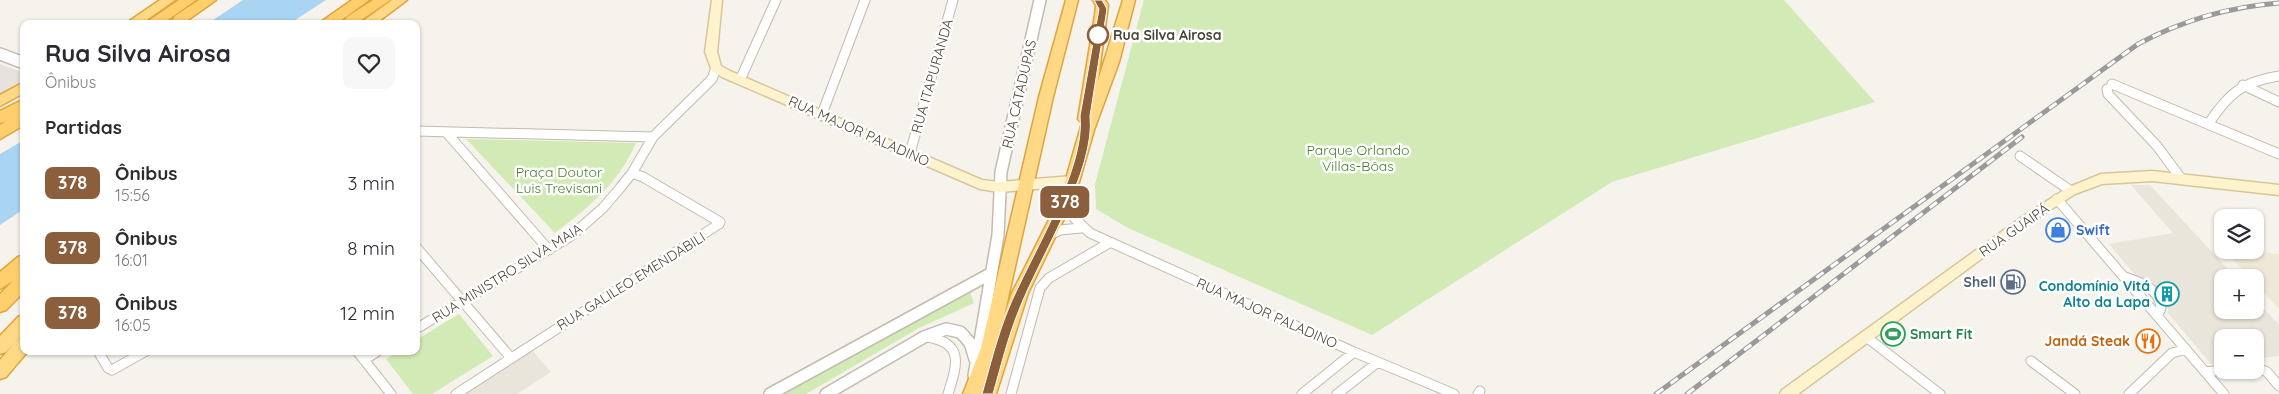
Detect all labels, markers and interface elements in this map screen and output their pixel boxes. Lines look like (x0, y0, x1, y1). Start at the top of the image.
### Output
street label: RUA ITAPURANDA (907, 17, 957, 135)
marker: Rua Silva Airosa (1087, 24, 1109, 46)
place label: Rua Silva Airosa (1113, 26, 1221, 44)
button: heart (343, 37, 395, 89)
text: Rua Silva Airosa (45, 38, 231, 68)
street label: RUA CATADUPAS (998, 38, 1040, 150)
text: Ônibus (45, 72, 96, 92)
street label: RUA MAJOR PALADINO (786, 92, 933, 170)
text: Partidas (45, 115, 122, 139)
park label: Parque Orlando Villas-Bôas (1307, 141, 1409, 175)
text: Ônibus (115, 161, 177, 185)
park label: Praça Doutor Luis Trevisani (516, 163, 603, 197)
text: 378 (58, 171, 87, 194)
text: 3 min (347, 171, 395, 195)
text: 15:56 (115, 185, 150, 205)
line badge: 378 (1036, 186, 1094, 218)
text: 378 (1050, 190, 1080, 213)
street label: RUA GUAIPÁ (1975, 199, 2053, 261)
map controls (2214, 209, 2264, 379)
button: layers (2214, 209, 2264, 259)
shop icon: Swift (2045, 217, 2071, 243)
street label: RUA MINISTRO SILVA MAIA (428, 219, 586, 327)
place label: Swift (2076, 221, 2111, 239)
text: Ônibus (115, 226, 177, 250)
street label: RUA GALILEO EMENDABILI (553, 228, 709, 334)
text: 378 (58, 236, 87, 259)
text: 8 min (347, 236, 395, 260)
text: 16:01 (115, 250, 148, 270)
fuel station icon: Shell (2000, 269, 2026, 295)
button: + (2214, 269, 2264, 319)
place label: Shell (1964, 273, 1996, 291)
street label: RUA MAJOR PALADINO (1194, 274, 1341, 352)
place label: Condomínio Vitá Alto da Lapa (2039, 277, 2150, 311)
building icon: Condomínio Vitá Alto da Lapa (2154, 281, 2180, 307)
text: Ônibus (115, 291, 177, 315)
text: 378 (58, 301, 87, 324)
text: 12 min (340, 301, 395, 325)
text: 16:05 (115, 315, 151, 335)
sports icon: Smart Fit (1880, 321, 1906, 347)
place label: Smart Fit (1910, 325, 1973, 343)
restaurant icon: Jandá Steak (2135, 328, 2161, 354)
button: − (2214, 329, 2264, 379)
place label: Jandá Steak (2045, 332, 2130, 350)

